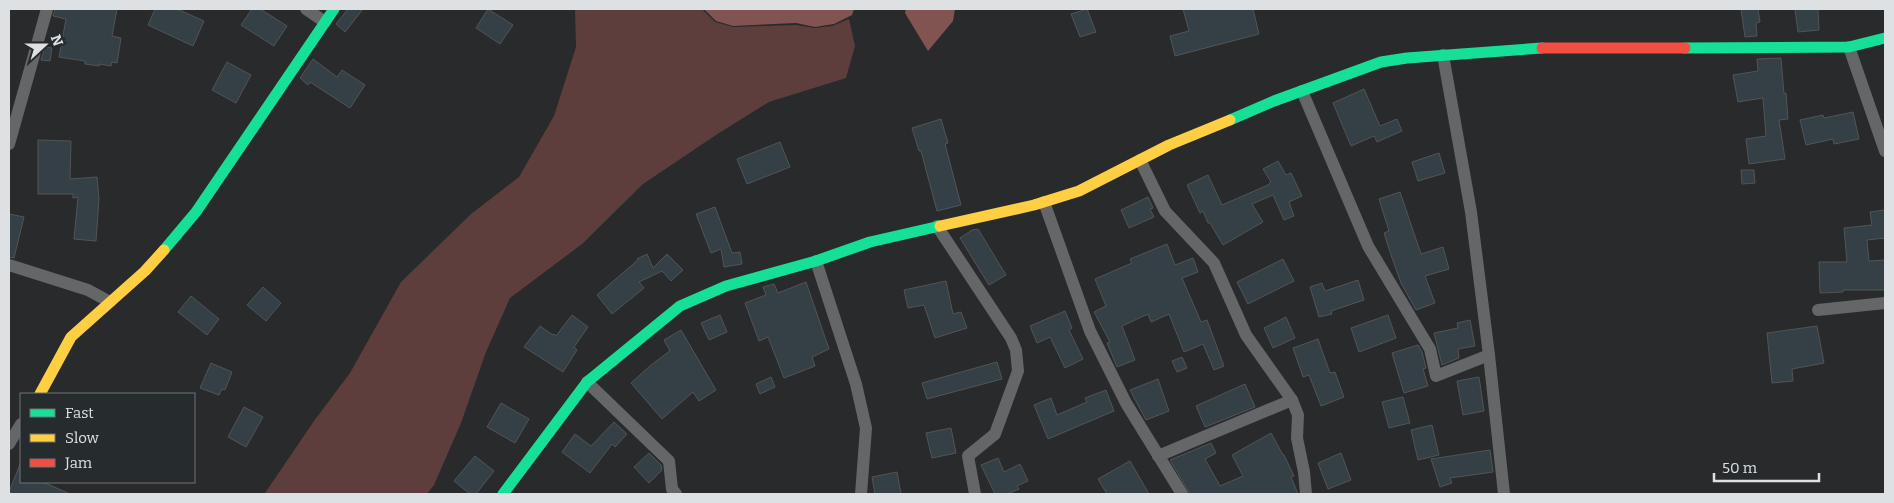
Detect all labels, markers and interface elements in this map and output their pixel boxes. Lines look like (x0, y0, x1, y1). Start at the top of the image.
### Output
north arrow (20, 20, 70, 70)
text: N (47, 32, 67, 49)
legend (20, 393, 195, 483)
text: Fast (65, 404, 94, 422)
text: Slow (65, 429, 100, 447)
scale bar (1714, 450, 1819, 482)
text: Jam (64, 454, 93, 472)
text: 50 m (1722, 459, 1758, 477)

